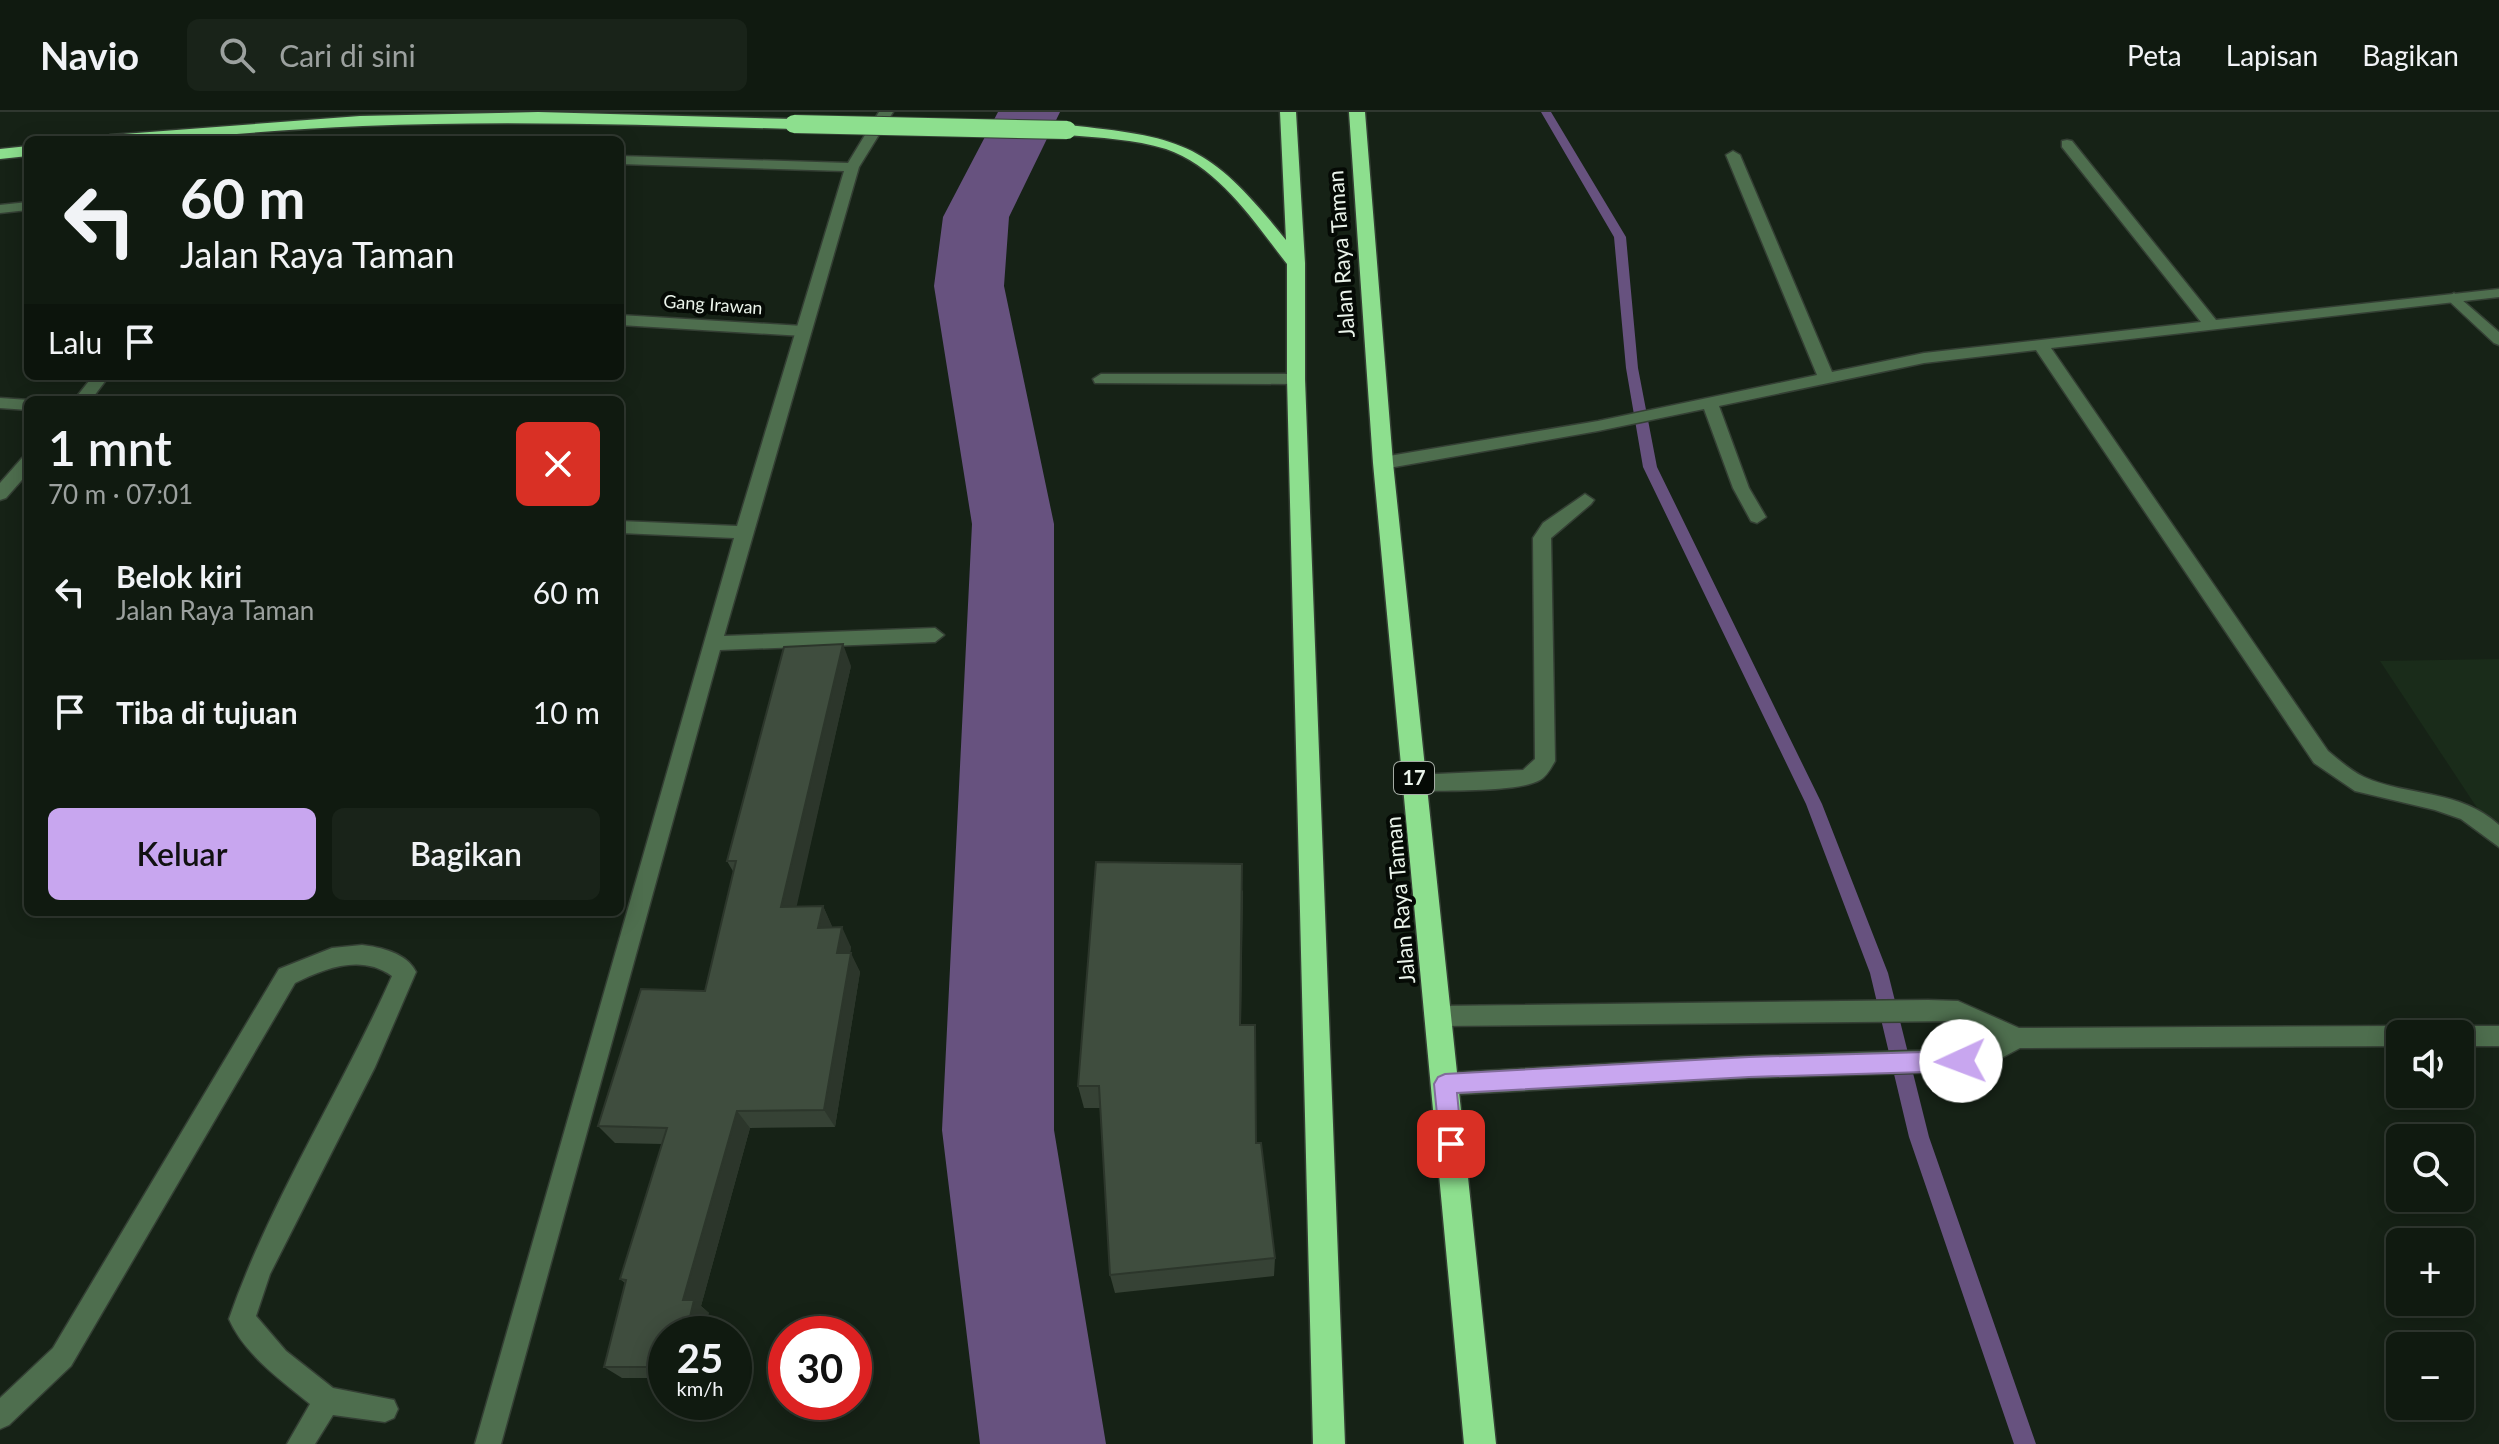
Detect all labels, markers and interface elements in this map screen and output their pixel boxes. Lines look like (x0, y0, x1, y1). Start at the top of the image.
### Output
search box (187, 19, 747, 91)
text: Navio (40, 32, 139, 78)
icon: search (215, 33, 259, 77)
text: Cari di sini (279, 37, 416, 73)
text: Peta (2127, 38, 2182, 72)
text: Lapisan (2226, 38, 2318, 72)
text: Bagikan (2362, 38, 2459, 72)
text: 60 m (180, 164, 305, 231)
icon: left (48, 168, 152, 272)
street label: Jalan Raya Taman (1321, 169, 1360, 339)
text: Jalan Raya Taman (180, 232, 455, 276)
street label: Gang Irawan (663, 290, 763, 318)
icon: arrive (118, 320, 162, 364)
text: Lalu (48, 324, 102, 360)
text: 1 mnt (48, 419, 172, 476)
button: close (516, 422, 600, 506)
text: 70 m · 07:01 (48, 478, 193, 510)
text: Belok kiri (116, 558, 242, 594)
icon: left (48, 570, 92, 614)
text: 60 m (533, 574, 600, 610)
text: Jalan Raya Taman (116, 594, 314, 626)
icon: arrive (48, 690, 92, 734)
text: Tiba di tujuan (116, 694, 298, 730)
text: 10 m (533, 694, 600, 730)
road number: 17 (1394, 762, 1434, 794)
button: Keluar (48, 808, 316, 900)
button: Bagikan (332, 808, 600, 900)
street label: Jalan Raya Taman (1379, 815, 1420, 985)
position arrow (1919, 1019, 2003, 1103)
map controls (2386, 1020, 2474, 1420)
button: sound (2386, 1020, 2474, 1108)
pin (1417, 1110, 1485, 1178)
icon: arrive (1429, 1122, 1473, 1166)
button: search (2386, 1124, 2474, 1212)
button: + (2386, 1228, 2474, 1316)
speed limit sign: 30 (768, 1316, 872, 1420)
button: − (2386, 1332, 2474, 1420)
text: 25 (677, 1334, 723, 1382)
text: km/h (677, 1376, 723, 1400)

